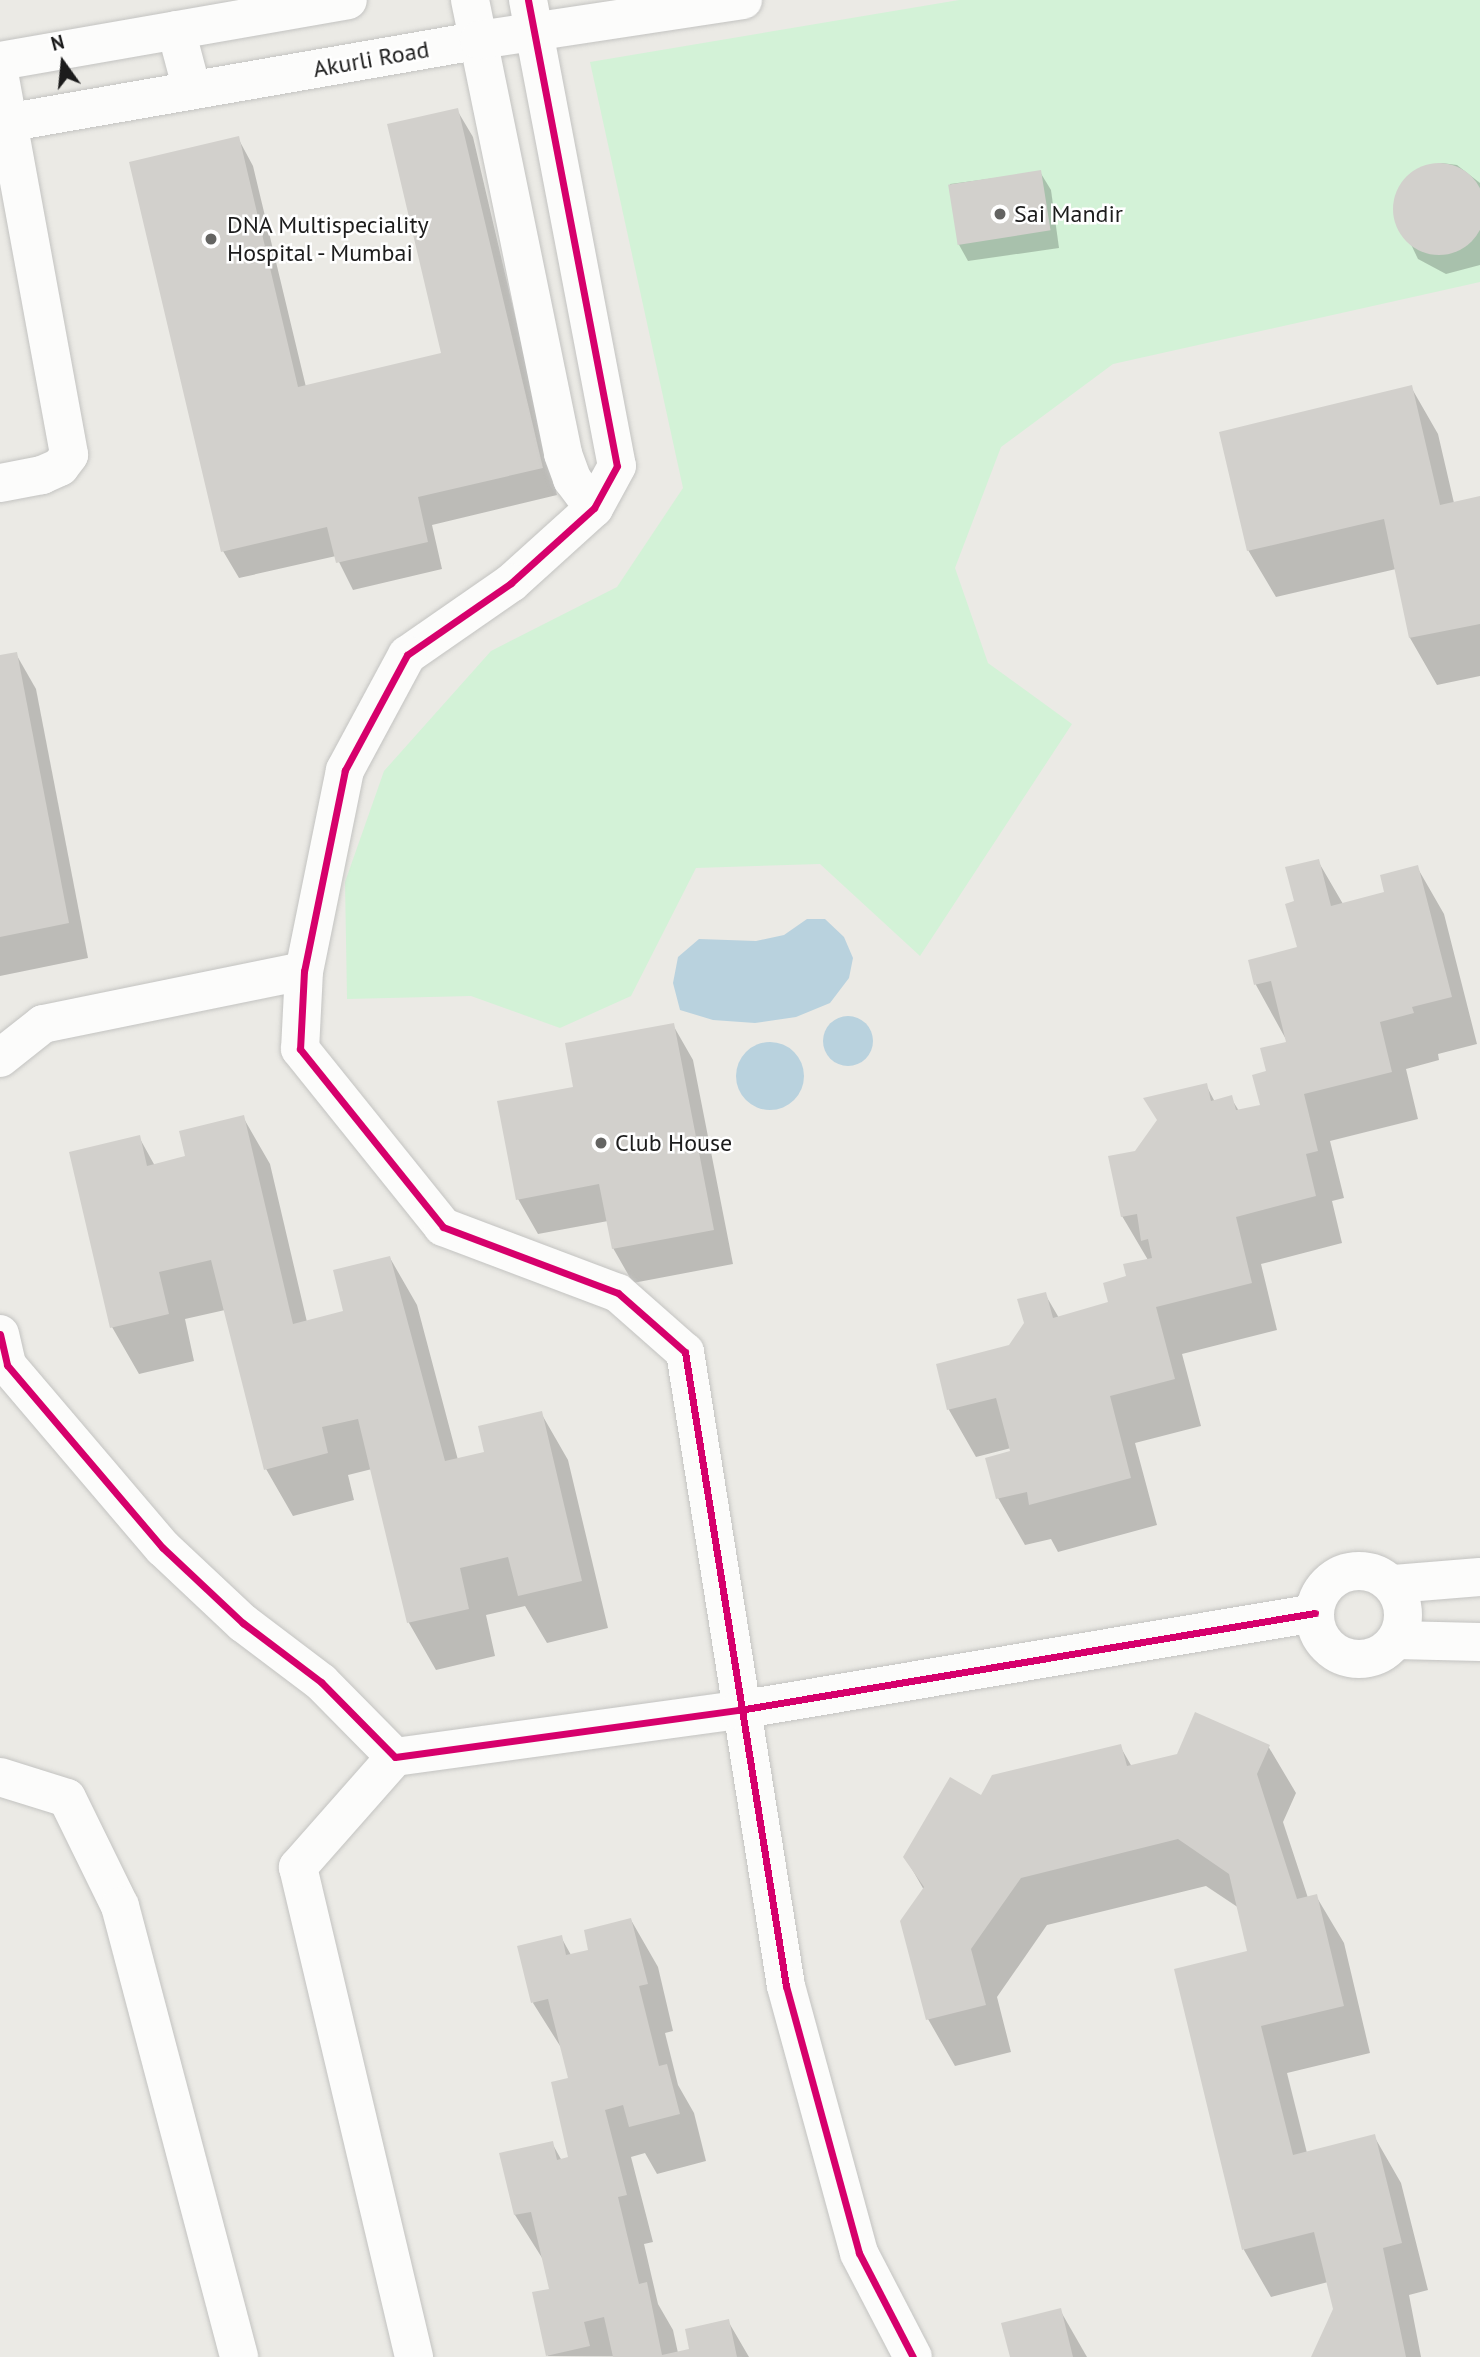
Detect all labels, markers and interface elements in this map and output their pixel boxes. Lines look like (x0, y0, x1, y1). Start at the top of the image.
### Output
north arrow (28, 28, 98, 98)
text: N (48, 30, 67, 56)
street label: Akurli Road (311, 35, 431, 83)
place label: Sai Mandir (1014, 200, 1123, 228)
marker: Sai Mandir (992, 206, 1008, 222)
place label: DNA Multispeciality Hospital - Mumbai (227, 211, 430, 267)
marker: DNA Multispeciality Hospital - Mumbai (201, 229, 221, 249)
place label: Club House (615, 1129, 732, 1157)
marker: Club House (593, 1135, 609, 1151)

